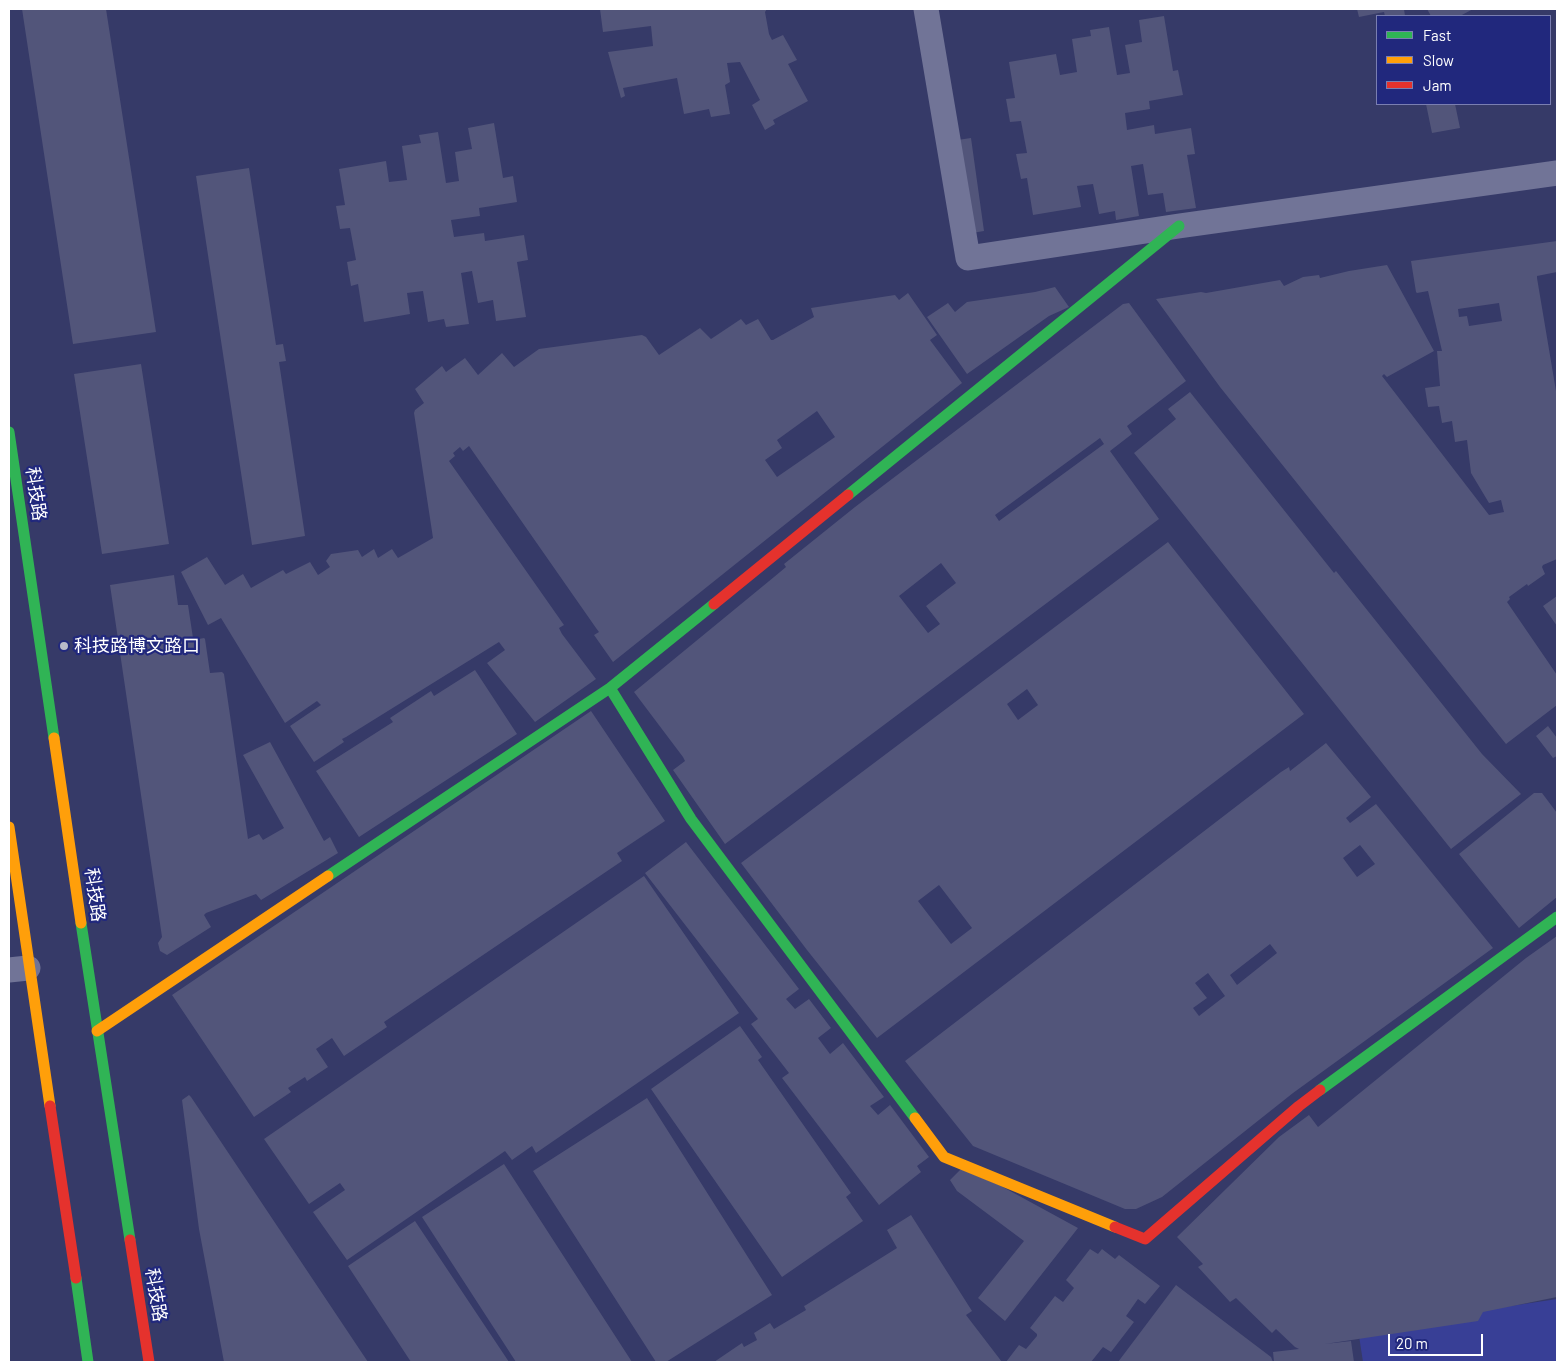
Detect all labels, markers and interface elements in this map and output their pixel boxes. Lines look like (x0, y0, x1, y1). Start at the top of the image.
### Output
legend (1376, 15, 1551, 105)
text: Fast (1423, 26, 1451, 44)
text: Slow (1423, 51, 1454, 69)
text: Jam (1423, 76, 1452, 94)
street label: 科技路 (22, 466, 50, 522)
place label: 科技路博文路口 (74, 635, 200, 657)
marker: 科技路博文路口 (58, 640, 70, 652)
street label: 科技路 (81, 867, 109, 923)
street label: 科技路 (141, 1267, 171, 1323)
scale bar (1391, 1324, 1486, 1356)
text: 20 m (1396, 1334, 1428, 1352)

